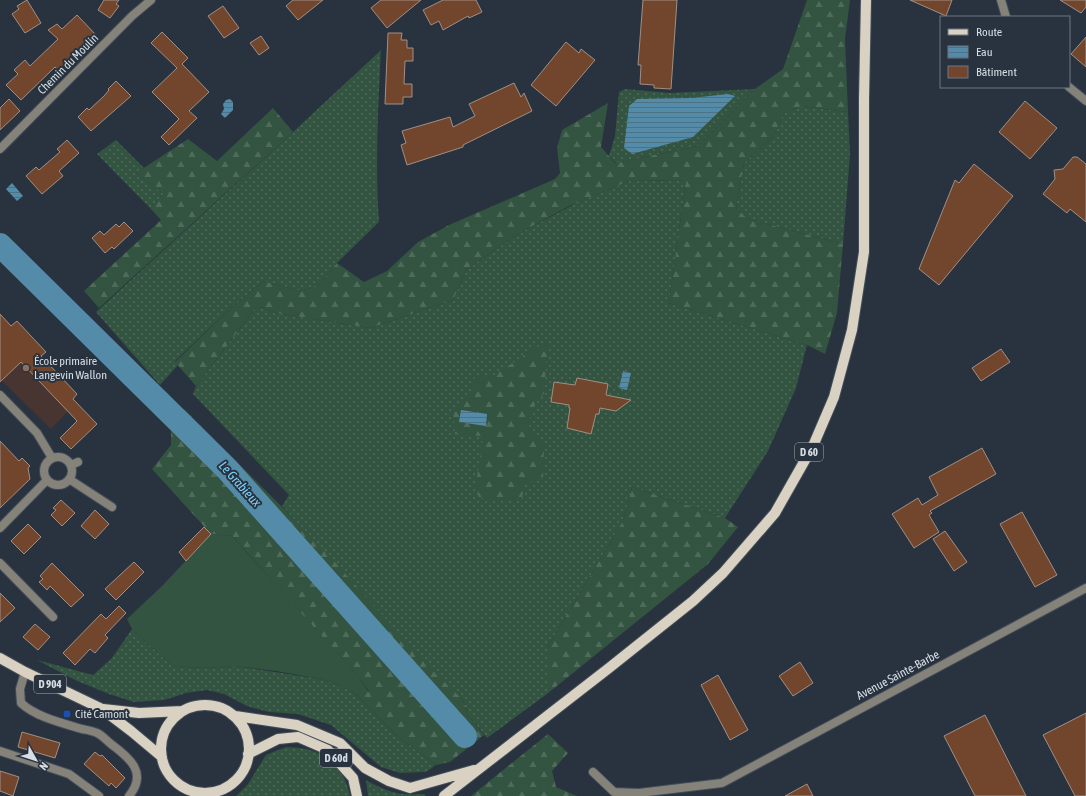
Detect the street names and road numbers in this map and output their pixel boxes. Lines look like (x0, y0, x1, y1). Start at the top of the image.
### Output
street label: Chemin du Moulin (35, 31, 101, 97)
road number: D 60 (795, 443, 823, 461)
street label: Avenue Sainte-Barbe (854, 647, 942, 703)
road number: D 904 (34, 675, 66, 693)
road number: D 60d (320, 749, 352, 767)

